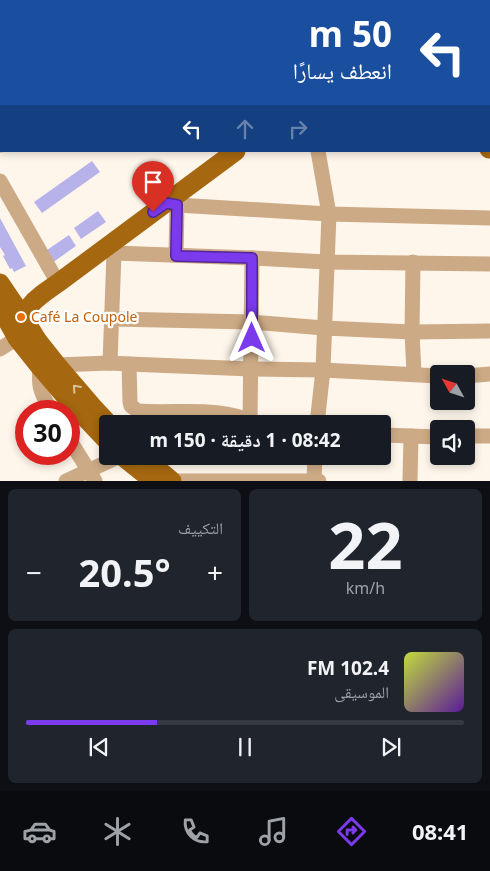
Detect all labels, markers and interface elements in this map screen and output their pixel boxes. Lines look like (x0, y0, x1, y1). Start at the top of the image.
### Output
text: 50 m (309, 10, 392, 57)
icon: left (410, 20, 475, 85)
text: انعطف يسارًا (293, 55, 392, 85)
icon: left (178, 115, 206, 143)
icon: ahead (231, 115, 259, 143)
icon: right (284, 115, 312, 143)
pin (132, 161, 174, 212)
icon: arrive (139, 168, 167, 196)
place label: Café La Coupole (31, 307, 138, 326)
marker: Café La Coupole (15, 311, 27, 323)
position arrow (225, 311, 277, 363)
north arrow (430, 365, 475, 410)
map controls (430, 365, 475, 465)
one-way arrow (74, 385, 82, 394)
speed limit sign: 30 (15, 400, 80, 465)
button: sound (430, 420, 475, 465)
text: 08:42 · 1 دقيقة · 150 m (149, 427, 341, 453)
text: 22 (328, 500, 403, 588)
text: التكييف (178, 517, 223, 539)
text: 20.5° (79, 546, 171, 598)
text: − (26, 553, 42, 591)
text: + (207, 553, 223, 591)
text: km/h (346, 577, 385, 599)
text: 102.4 FM (307, 655, 389, 681)
text: الموسيقى (334, 681, 389, 703)
icon: previous (85, 733, 113, 761)
icon: pause (231, 733, 259, 761)
icon: next (377, 733, 405, 761)
icon: car (22, 814, 57, 849)
icon: climate (100, 814, 135, 849)
icon: phone (178, 814, 213, 849)
icon: music (256, 814, 291, 849)
icon: directions (334, 814, 369, 849)
text: 08:41 (412, 816, 468, 846)

